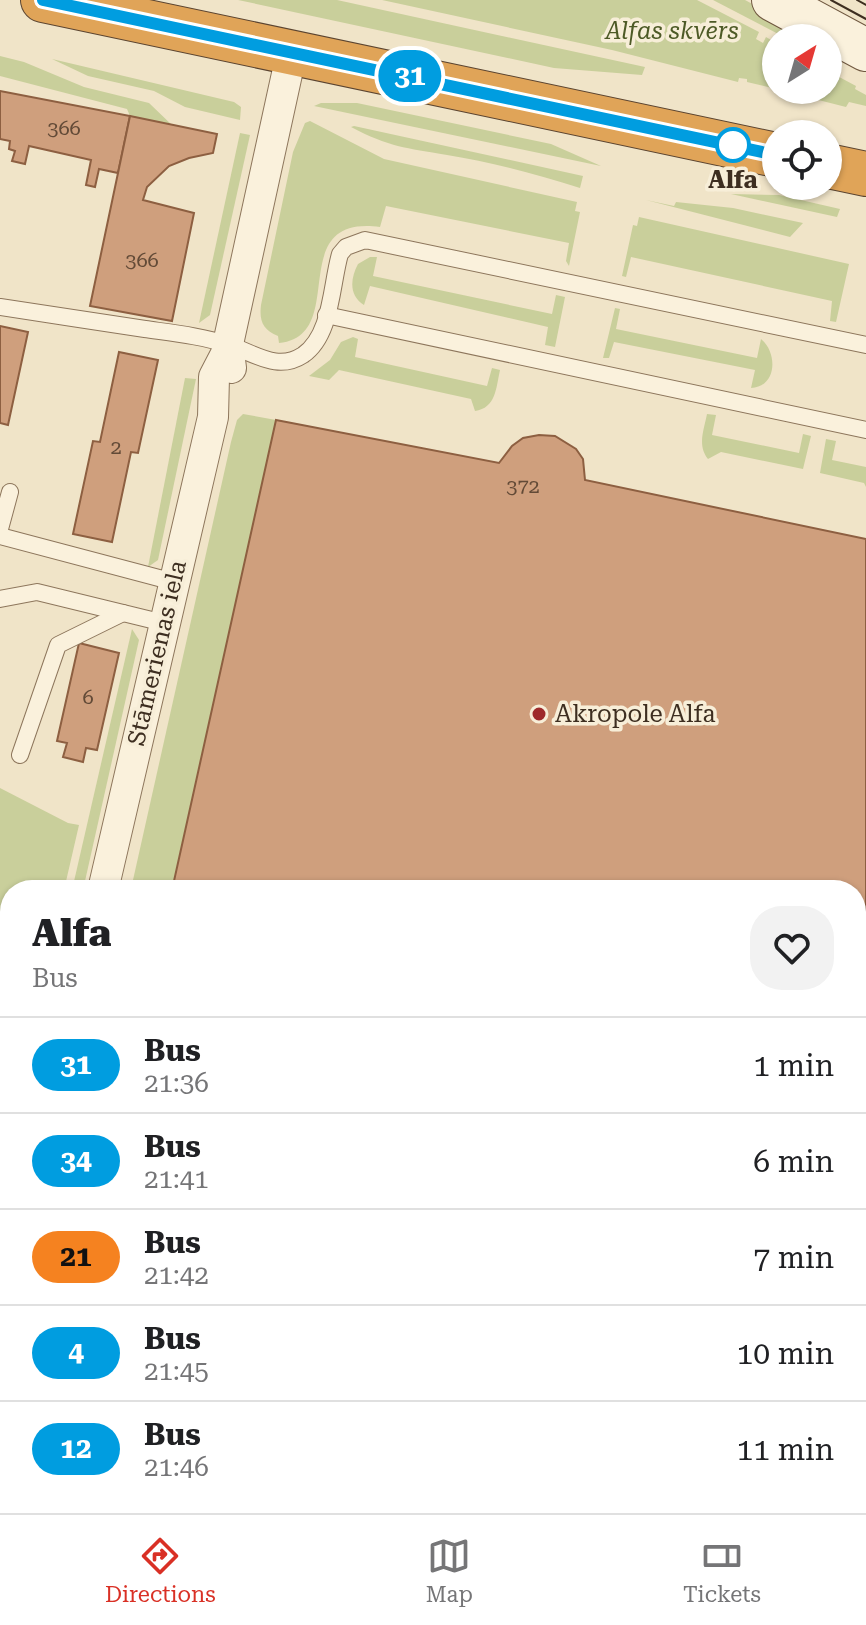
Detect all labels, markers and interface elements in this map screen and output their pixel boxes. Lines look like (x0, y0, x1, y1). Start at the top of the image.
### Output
park label: Alfas skvērs (603, 17, 739, 45)
north arrow (762, 24, 842, 104)
map controls (762, 24, 842, 200)
line badge: 31 (374, 50, 446, 102)
text: 31 (394, 59, 426, 92)
house number: 366 (47, 116, 81, 140)
button: locate (762, 120, 842, 200)
marker: Alfa (716, 128, 750, 162)
place label: Alfa (708, 166, 758, 194)
house number: 366 (125, 248, 159, 272)
house number: 2 (110, 435, 122, 459)
house number: 372 (506, 474, 540, 498)
street label: Stāmerienas iela (122, 558, 192, 748)
house number: 6 (82, 685, 94, 709)
place label: Akropole Alfa (555, 700, 715, 728)
marker: Akropole Alfa (530, 705, 548, 723)
button: heart (750, 906, 834, 990)
text: Alfa (32, 911, 111, 955)
text: Bus (32, 963, 78, 993)
text: Bus (144, 1033, 201, 1068)
text: 31 (60, 1048, 92, 1081)
text: 1 min (753, 1048, 834, 1083)
text: 21:36 (144, 1068, 209, 1098)
text: Bus (144, 1129, 201, 1164)
text: 34 (60, 1144, 92, 1177)
text: 6 min (753, 1144, 834, 1179)
text: 21:41 (144, 1164, 209, 1194)
text: Bus (144, 1225, 201, 1260)
text: 21 (60, 1240, 92, 1273)
text: 7 min (753, 1240, 834, 1275)
text: 21:42 (144, 1260, 209, 1290)
text: Bus (144, 1321, 201, 1356)
text: 4 (68, 1336, 84, 1369)
text: 10 min (737, 1336, 834, 1371)
text: 21:45 (144, 1356, 209, 1386)
text: Bus (144, 1417, 201, 1452)
text: 12 (60, 1432, 92, 1465)
text: 11 min (737, 1432, 834, 1467)
text: 21:46 (144, 1452, 209, 1482)
tab: Directions (105, 1534, 216, 1607)
tab: Map (426, 1534, 473, 1607)
tab: Tickets (683, 1534, 761, 1607)

